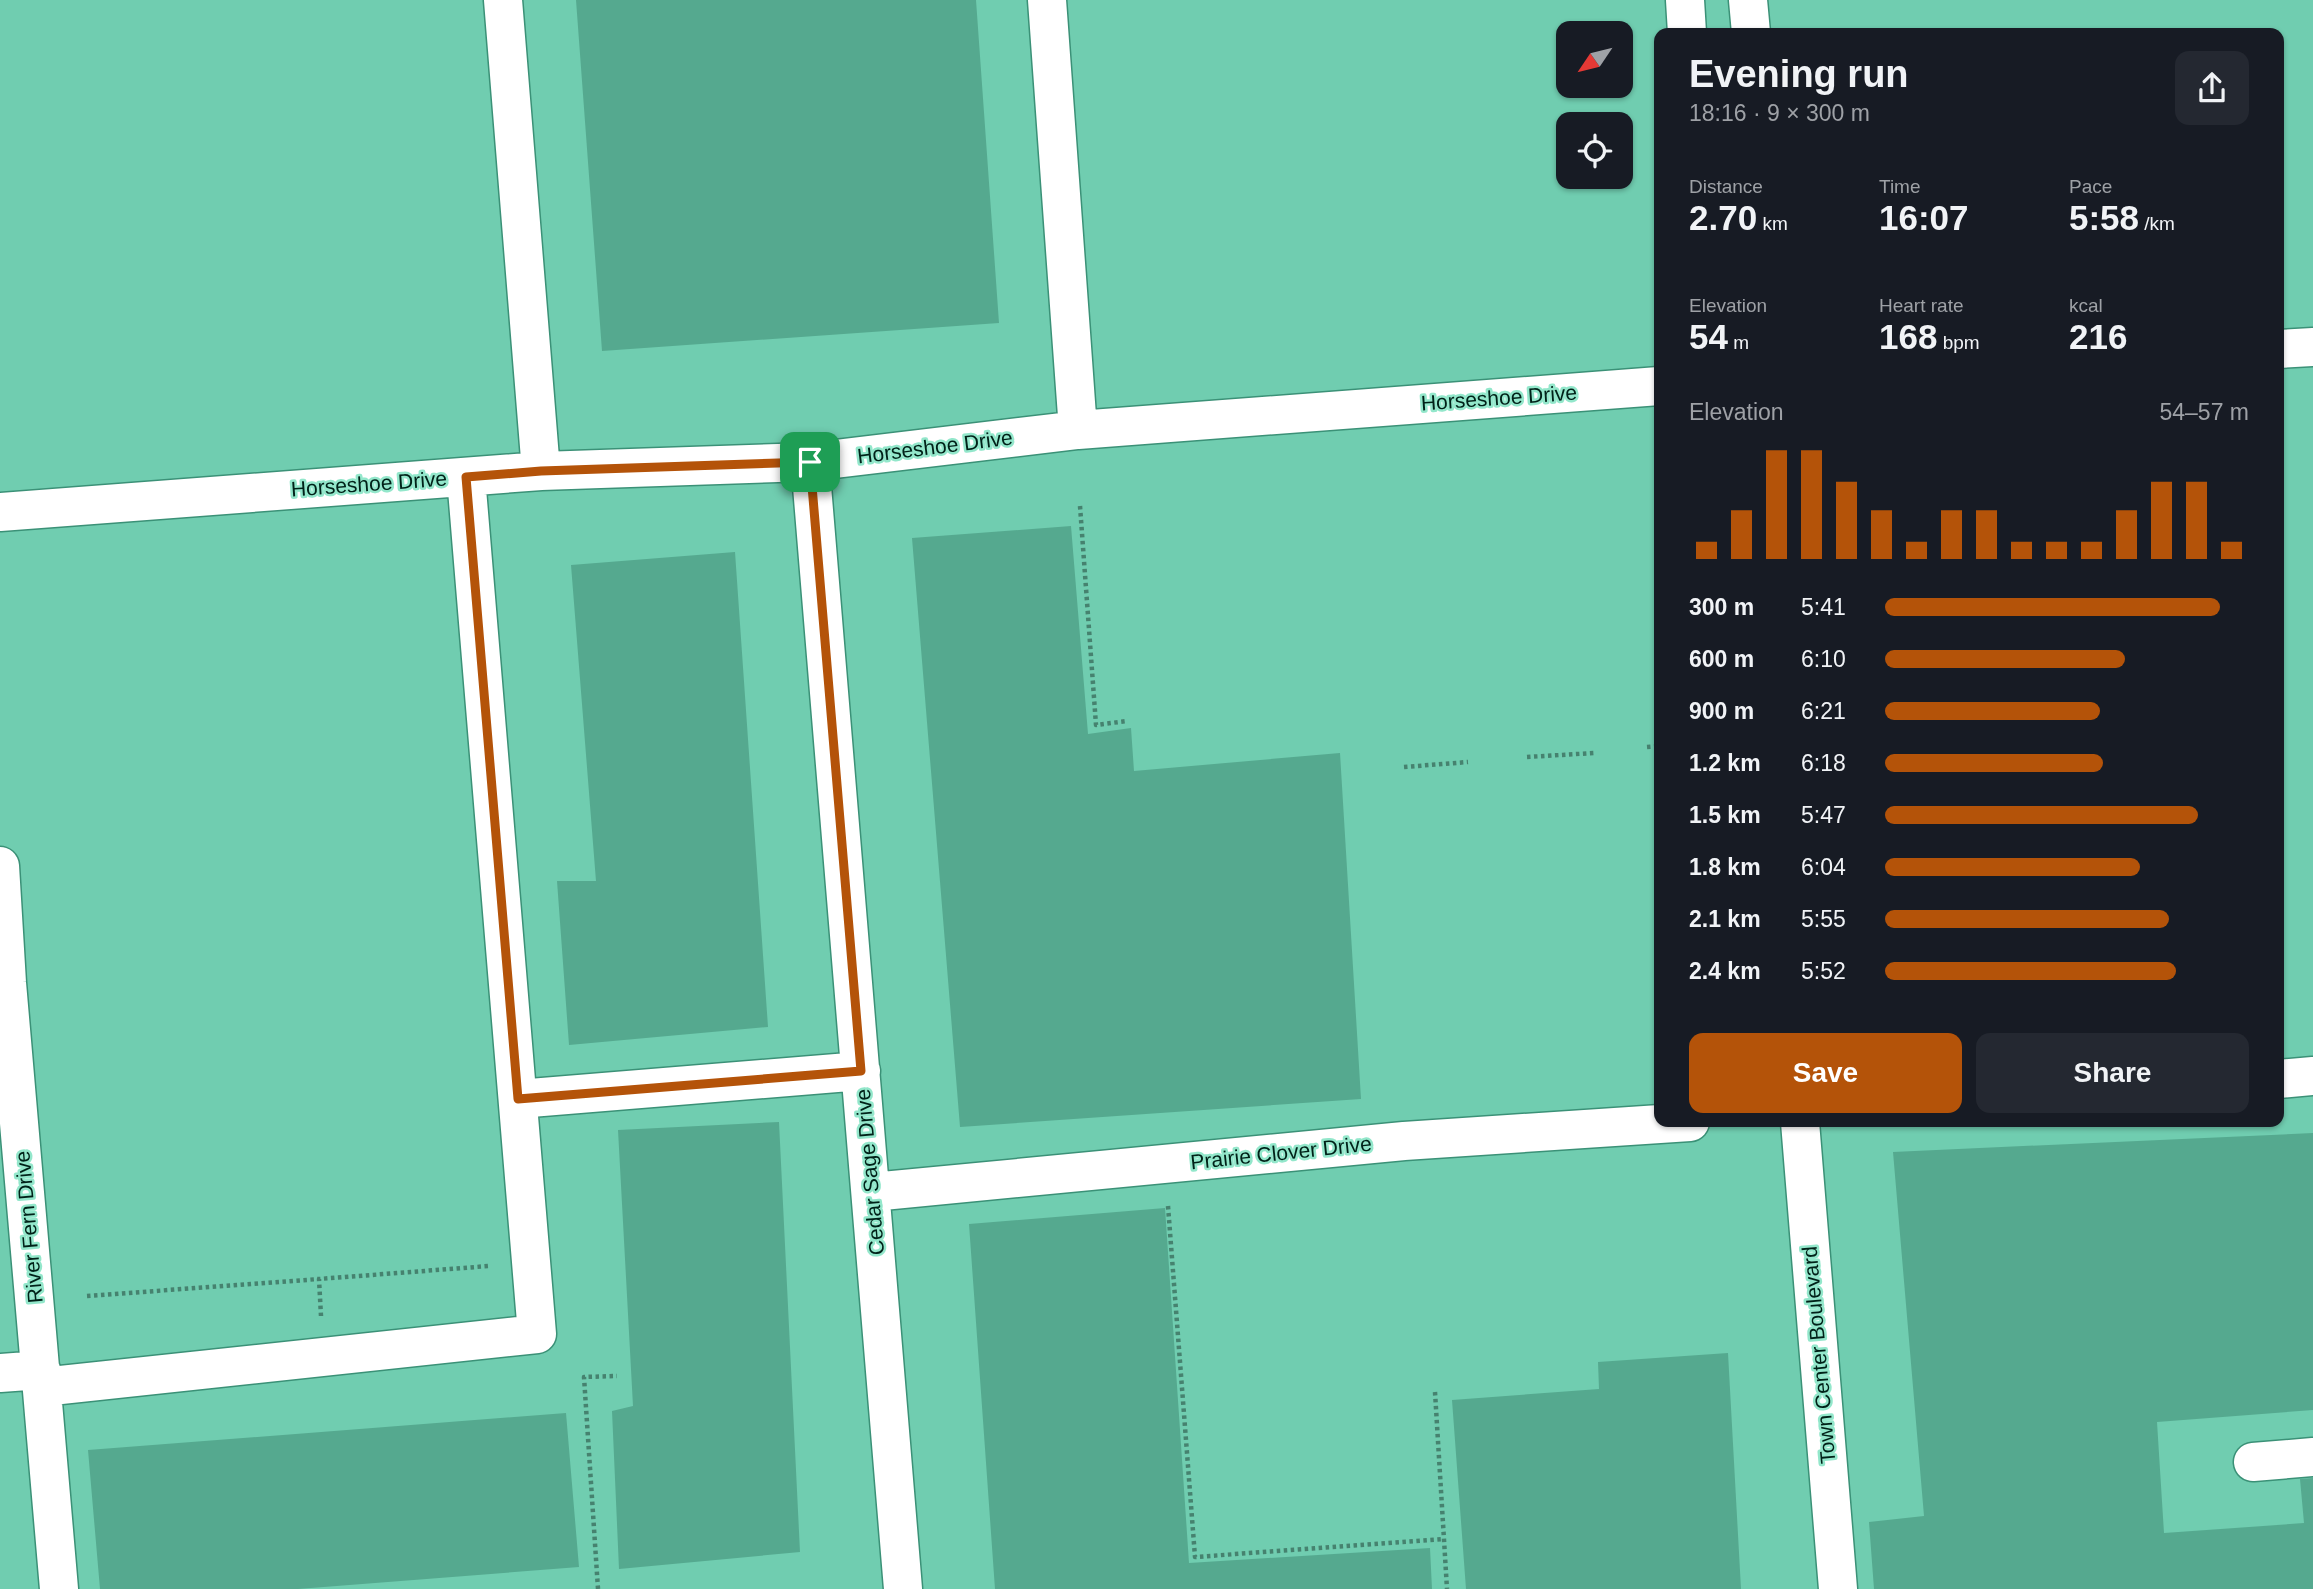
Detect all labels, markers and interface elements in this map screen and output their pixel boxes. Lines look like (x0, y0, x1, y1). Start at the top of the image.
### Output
north arrow (1556, 21, 1633, 98)
map controls (1556, 21, 1633, 189)
button: share (2175, 51, 2249, 125)
text: Evening run (1689, 53, 1909, 95)
text: 18:16 · 9 × 300 m (1689, 100, 1870, 126)
button: locate (1556, 112, 1633, 189)
text: Distance (1689, 176, 1763, 197)
text: Time (1879, 176, 1921, 197)
text: Pace (2069, 176, 2112, 197)
text: 2.70 (1689, 198, 1757, 237)
text: 16:07 (1879, 198, 1969, 237)
text: 5:58 (2069, 198, 2139, 237)
text: km (1757, 213, 1788, 234)
text: /km (2139, 213, 2175, 234)
text: Elevation (1689, 295, 1767, 316)
text: Heart rate (1879, 295, 1963, 316)
text: kcal (2069, 295, 2103, 316)
text: 54 (1689, 317, 1728, 356)
text: 168 (1879, 317, 1937, 356)
text: 216 (2069, 317, 2127, 356)
text: m (1728, 332, 1749, 353)
text: bpm (1937, 332, 1980, 353)
street label: Horseshoe Drive (1420, 381, 1578, 414)
text: Elevation (1689, 399, 1784, 425)
text: 54–57 m (2159, 399, 2249, 425)
street label: Horseshoe Drive (856, 426, 1014, 467)
pin (780, 432, 840, 492)
icon: arrive (791, 443, 829, 481)
street label: Horseshoe Drive (290, 467, 448, 500)
text: 300 m (1689, 594, 1754, 620)
text: 5:41 (1801, 594, 1846, 620)
text: 600 m (1689, 646, 1754, 672)
text: 6:10 (1801, 646, 1846, 672)
text: 900 m (1689, 698, 1754, 724)
text: 6:21 (1801, 698, 1846, 724)
text: 1.2 km (1689, 750, 1761, 776)
text: 6:18 (1801, 750, 1846, 776)
text: 1.5 km (1689, 802, 1761, 828)
text: 5:47 (1801, 802, 1846, 828)
text: 1.8 km (1689, 854, 1761, 880)
text: 6:04 (1801, 854, 1846, 880)
text: 2.1 km (1689, 906, 1761, 932)
text: 5:55 (1801, 906, 1846, 932)
text: 2.4 km (1689, 958, 1761, 984)
text: 5:52 (1801, 958, 1846, 984)
button: Save (1689, 1033, 1962, 1113)
button: Share (1976, 1033, 2249, 1113)
street label: Cedar Sage Drive (851, 1088, 888, 1256)
street label: Prairie Clover Drive (1189, 1132, 1373, 1173)
street label: River Fern Drive (10, 1150, 47, 1304)
street label: Town Center Boulevard (1798, 1245, 1839, 1465)

